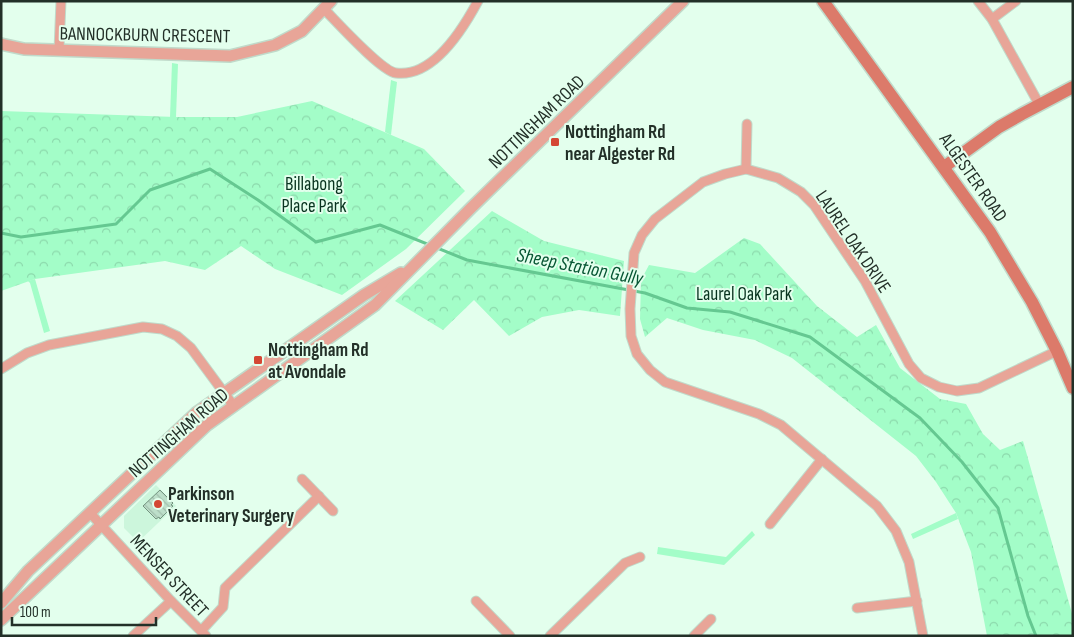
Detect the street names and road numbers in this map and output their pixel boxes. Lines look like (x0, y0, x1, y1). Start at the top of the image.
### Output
street label: BANNOCKBURN CRESCENT (59, 23, 231, 48)
street label: NOTTINGHAM ROAD (484, 70, 590, 174)
street label: ALGESTER ROAD (933, 128, 1012, 227)
street label: LAUREL OAK DRIVE (810, 186, 895, 297)
street label: NOTTINGHAM ROAD (124, 384, 234, 483)
street label: MENSER STREET (125, 530, 213, 622)

